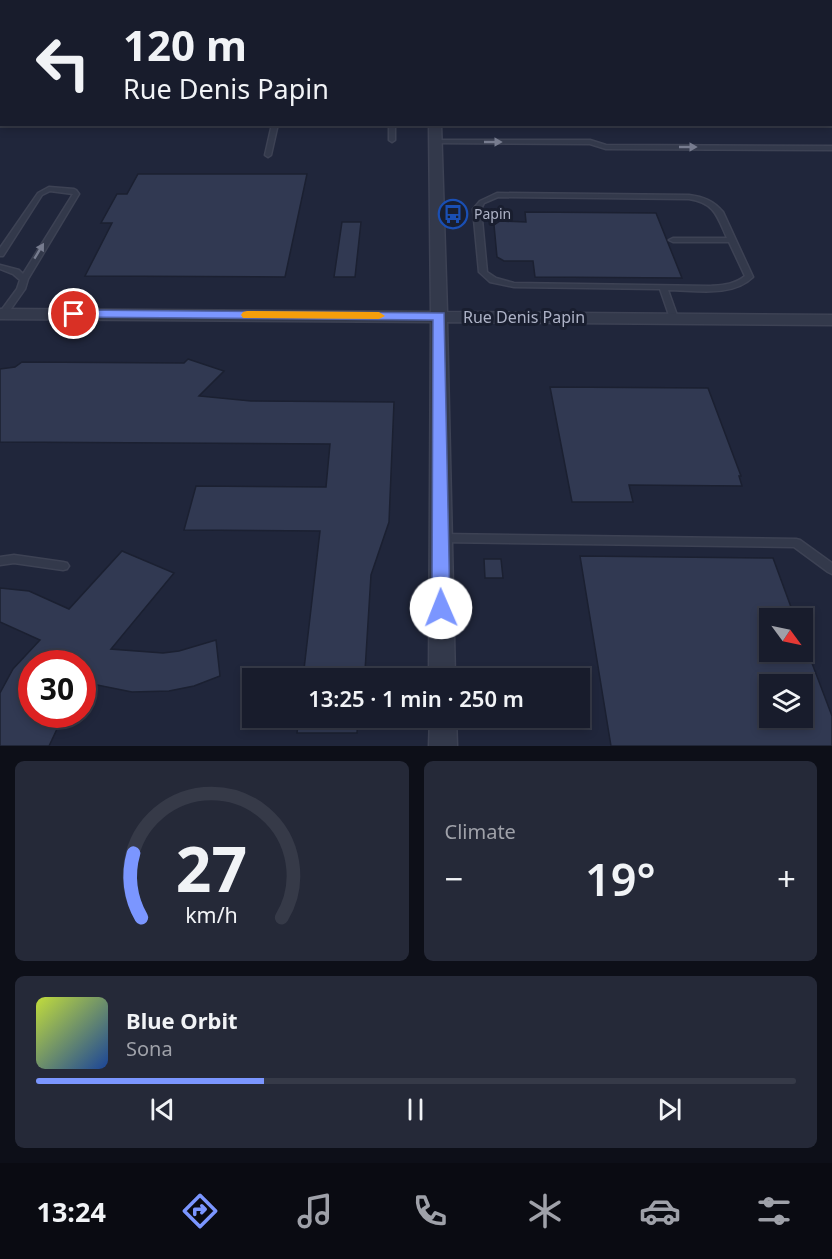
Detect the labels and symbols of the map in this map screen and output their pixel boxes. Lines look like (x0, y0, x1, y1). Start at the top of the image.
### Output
one-way arrow (484, 137, 503, 147)
one-way arrow (678, 142, 697, 152)
bus stop icon: Papin (437, 198, 469, 230)
place label: Papin (474, 204, 511, 223)
one-way arrow (34, 243, 45, 259)
pin (48, 288, 99, 339)
street label: Rue Denis Papin (463, 306, 585, 328)
position arrow (409, 576, 473, 640)
north arrow (759, 608, 813, 662)
speed limit sign: 30 (18, 650, 96, 728)

